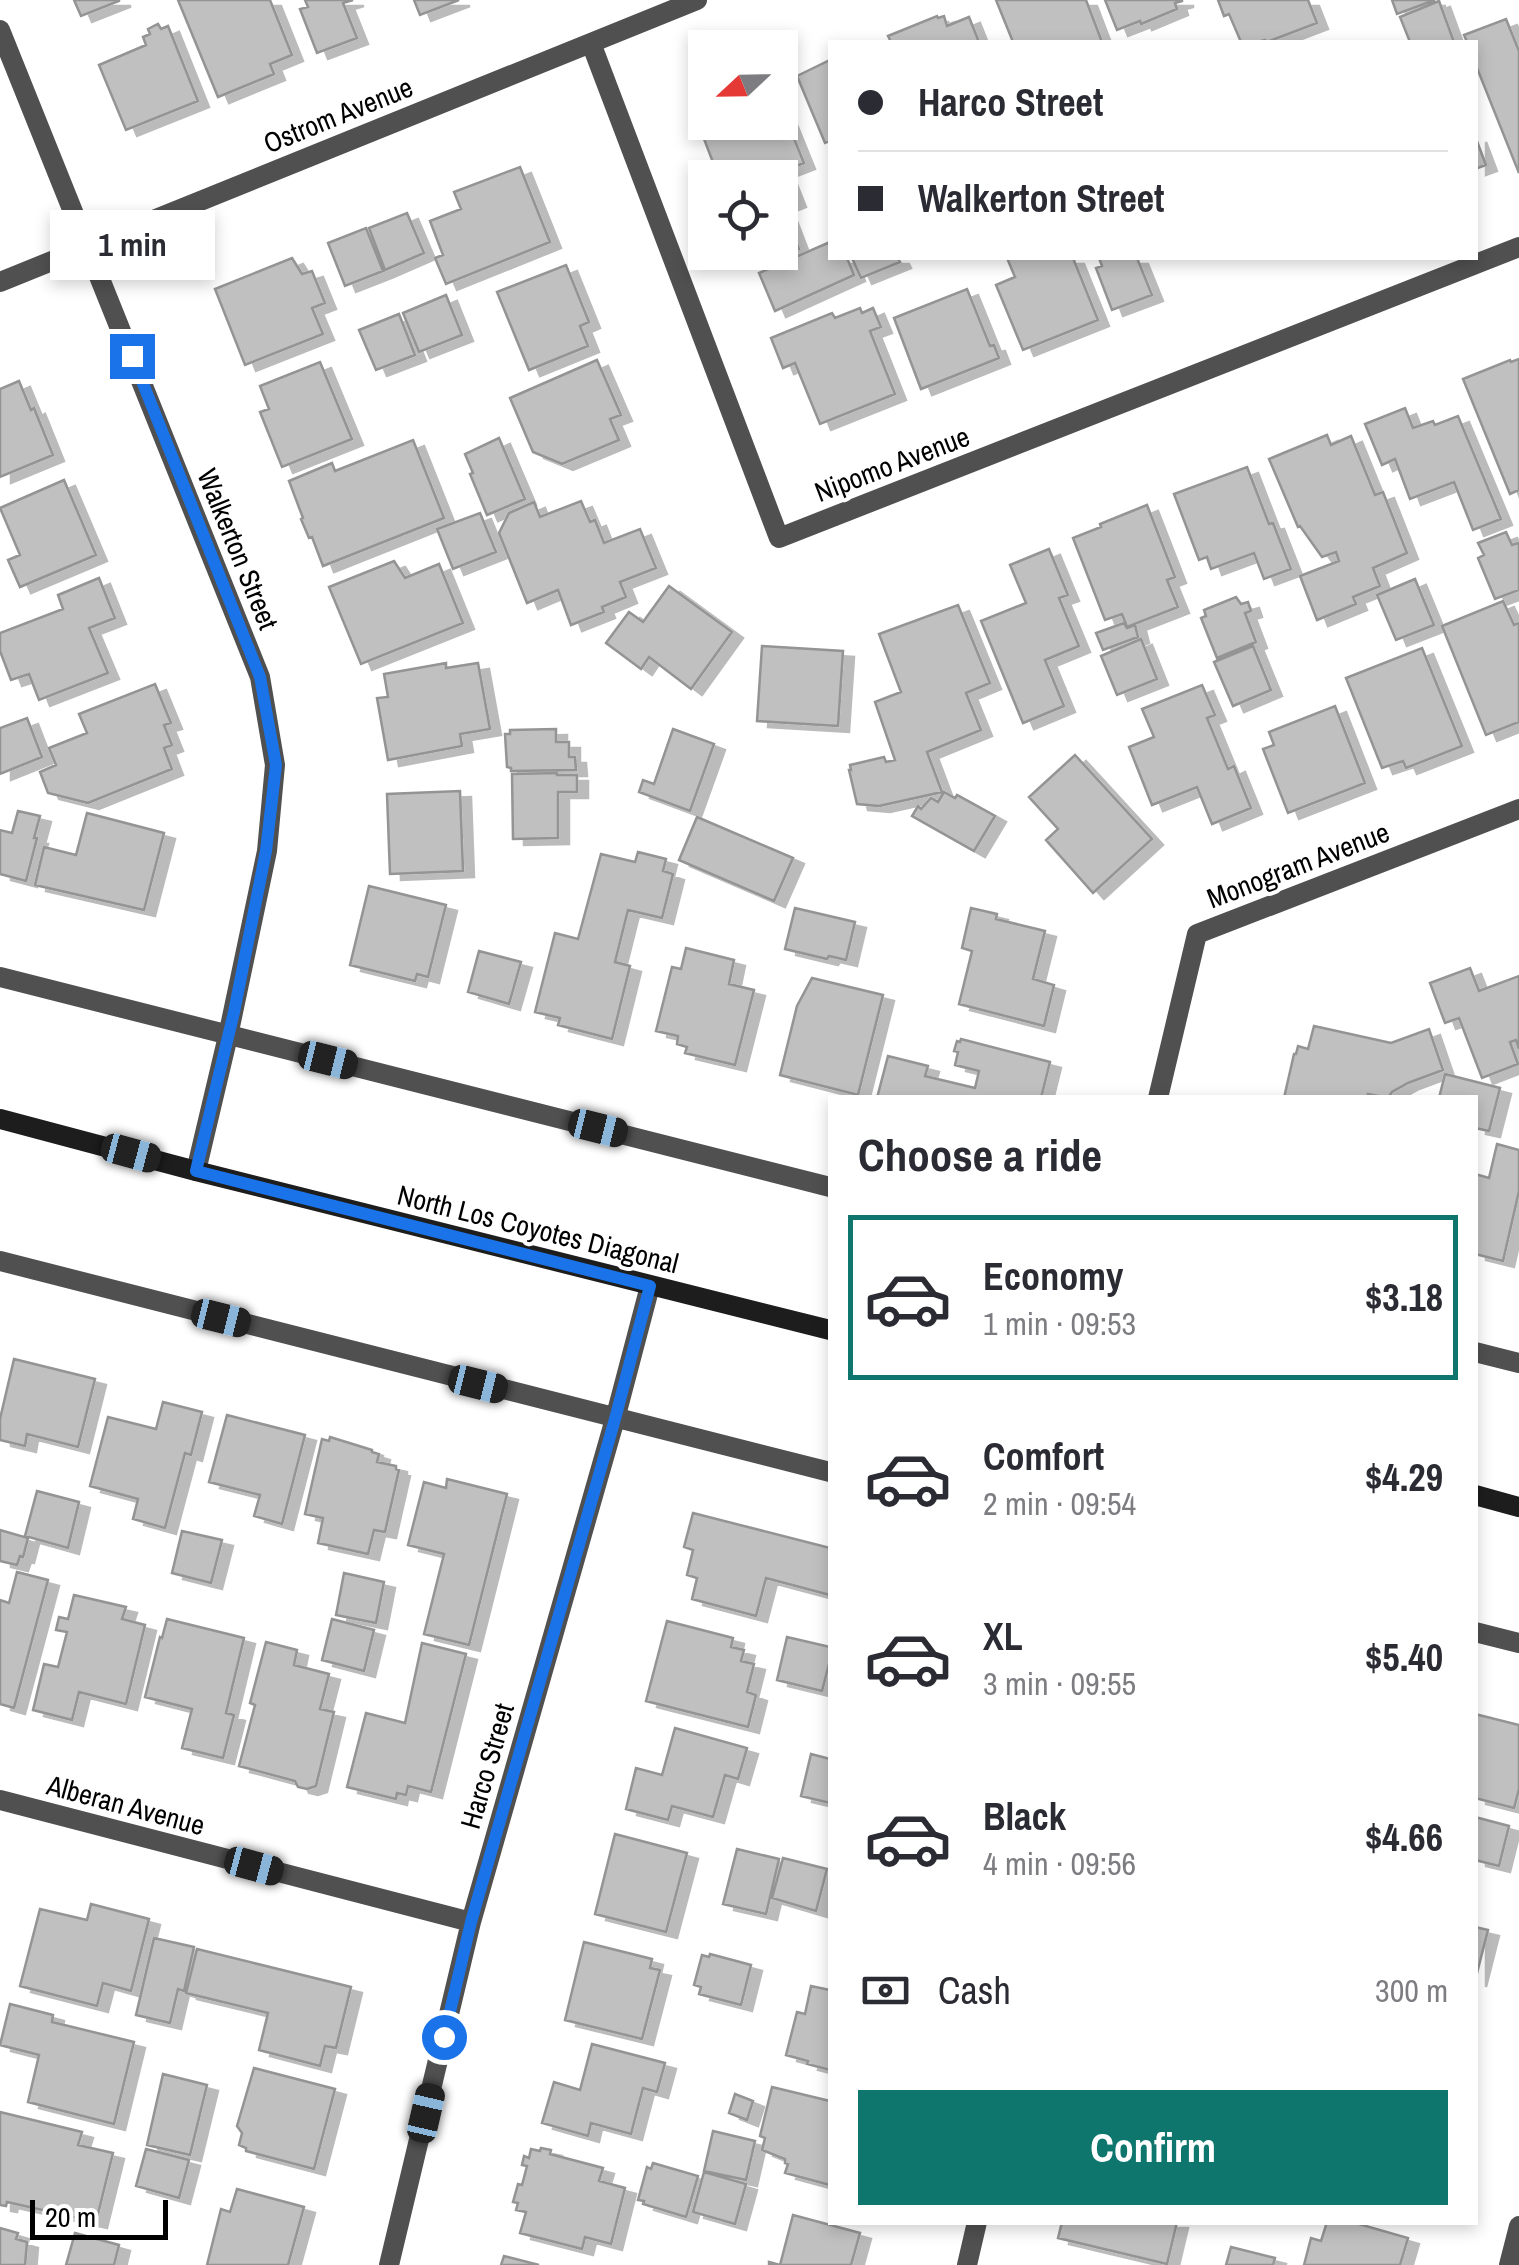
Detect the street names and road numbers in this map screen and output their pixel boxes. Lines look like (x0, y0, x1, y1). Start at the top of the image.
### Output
street label: Ostrom Avenue (258, 68, 418, 162)
street label: Nipomo Avenue (809, 417, 975, 511)
street label: Walkerton Street (189, 463, 287, 635)
street label: Monogram Avenue (1201, 813, 1395, 917)
street label: North Los Coyotes Diagonal (393, 1176, 683, 1282)
street label: Harco Street (451, 1699, 523, 1833)
street label: Alberan Avenue (42, 1765, 209, 1844)

